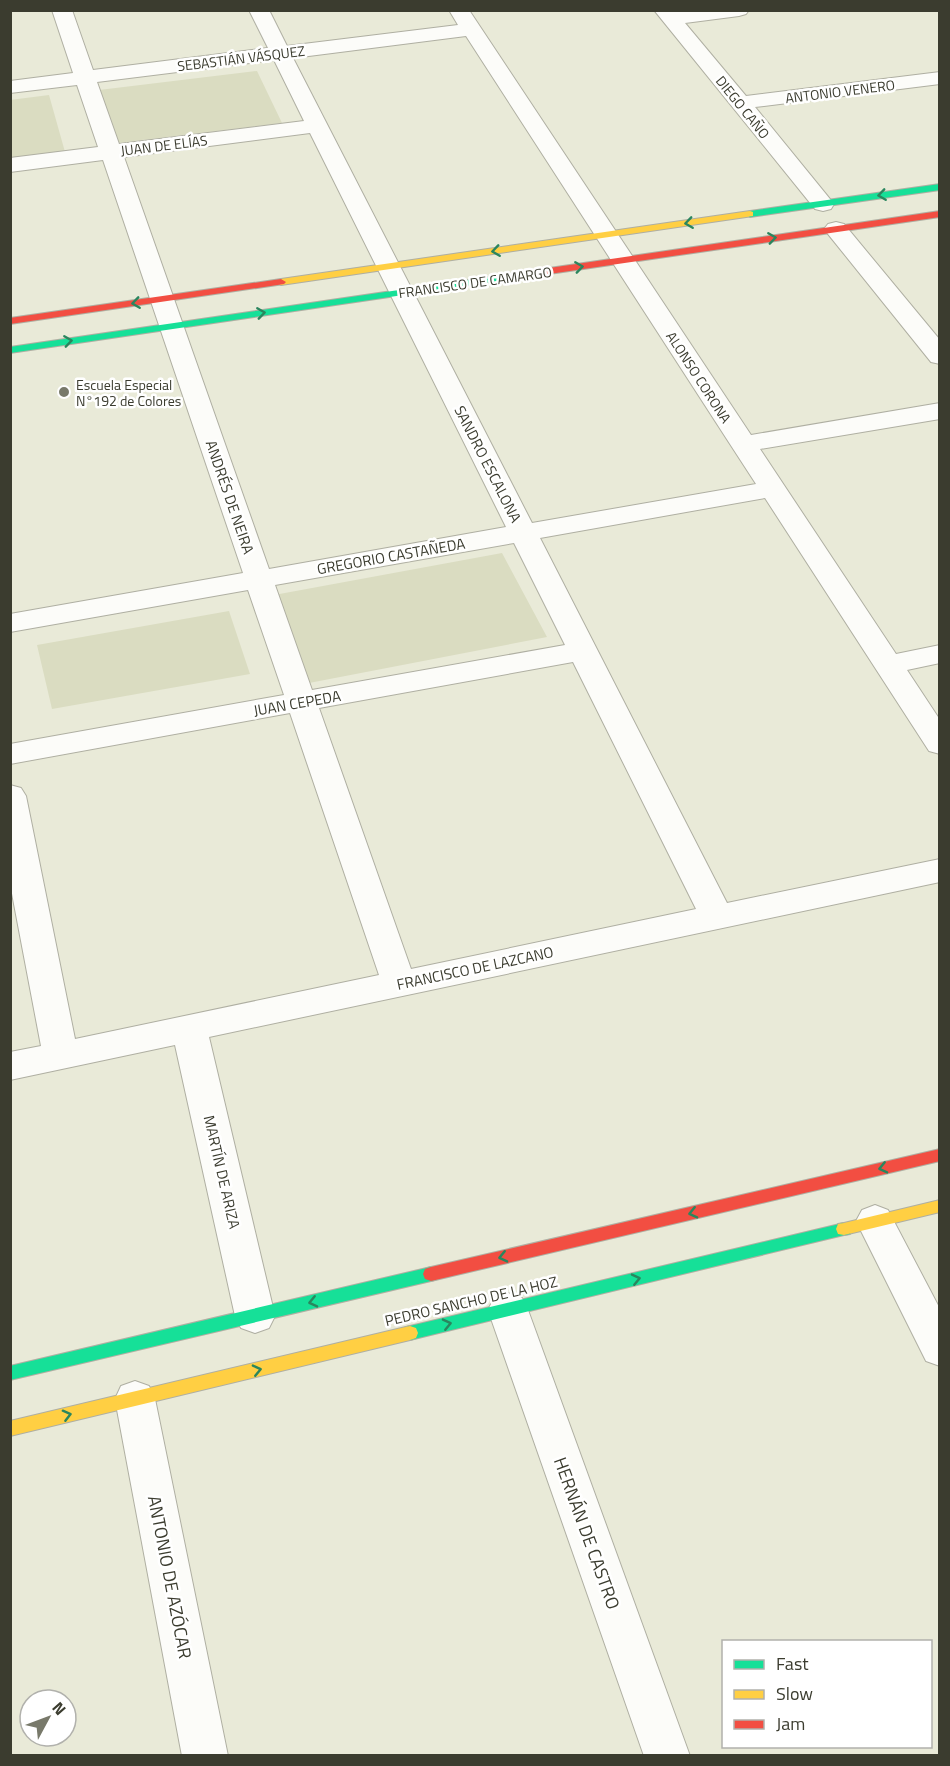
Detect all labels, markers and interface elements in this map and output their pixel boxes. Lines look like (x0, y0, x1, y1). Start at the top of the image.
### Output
street label: SEBASTIÁN VÁSQUEZ (176, 40, 306, 76)
street label: DIEGO CAÑO (711, 71, 775, 143)
street label: ANTONIO VENERO (784, 74, 896, 108)
street label: JUAN DE ELÍAS (119, 129, 209, 161)
one-way arrow (877, 189, 886, 201)
one-way arrow (684, 217, 693, 229)
one-way arrow (767, 233, 777, 245)
one-way arrow (491, 245, 500, 257)
street label: FRANCISCO DE CAMARGO (397, 261, 553, 303)
one-way arrow (574, 261, 584, 273)
one-way arrow (132, 296, 141, 308)
one-way arrow (256, 307, 266, 320)
street label: ALONSO CORONA (661, 327, 737, 428)
one-way arrow (64, 336, 73, 348)
place label: Escuela Especial N°192 de Colores (76, 374, 181, 411)
marker: Escuela Especial N°192 de Colores (57, 385, 71, 399)
street label: SANDRO ESCALONA (449, 402, 527, 527)
street label: ANDRÉS DE NEIRA (200, 437, 260, 557)
street label: GREGORIO CASTAÑEDA (315, 532, 467, 580)
street label: JUAN CEPEDA (252, 684, 343, 722)
street label: FRANCISCO DE LAZCANO (394, 940, 556, 996)
street label: MARTÍN DE ARIZA (198, 1113, 246, 1231)
one-way arrow (878, 1161, 888, 1174)
one-way arrow (688, 1205, 698, 1218)
one-way arrow (498, 1250, 508, 1263)
street label: PEDRO SANCHO DE LA HOZ (382, 1270, 560, 1332)
one-way arrow (631, 1273, 641, 1286)
one-way arrow (308, 1295, 318, 1308)
one-way arrow (441, 1319, 451, 1332)
one-way arrow (252, 1364, 262, 1377)
one-way arrow (62, 1410, 72, 1423)
street label: HERNÁN DE CASTRO (547, 1453, 627, 1613)
street label: ANTONIO DE AZÓCAR (141, 1493, 199, 1661)
legend (722, 1640, 932, 1748)
text: Fast (776, 1650, 809, 1677)
text: Slow (776, 1680, 813, 1707)
north arrow (18, 1688, 78, 1748)
text: N (47, 1696, 72, 1720)
text: Jam (776, 1710, 805, 1737)

